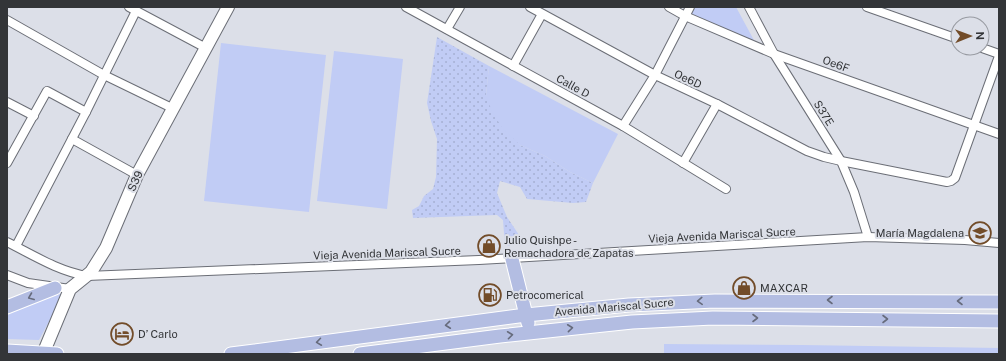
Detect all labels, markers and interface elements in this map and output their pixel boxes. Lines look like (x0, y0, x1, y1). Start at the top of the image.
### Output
north arrow (950, 16, 990, 56)
text: N (974, 31, 986, 40)
street label: Oe6F (821, 54, 851, 74)
street label: Oe6D (672, 67, 704, 91)
street label: Calle D (554, 72, 592, 100)
street label: S37E (812, 98, 836, 128)
street label: S39 (125, 169, 145, 193)
school or university icon: María Magdalena (967, 220, 993, 246)
street label: Vieja Avenida Mariscal Sucre (648, 225, 796, 245)
place label: María Magdalena (876, 227, 964, 239)
shop icon: Julio Quishpe - Remachadora de Zapatas (476, 233, 502, 259)
place label: Julio Quishpe - Remachadora de Zapatas (504, 234, 634, 259)
street label: Vieja Avenida Mariscal Sucre (313, 244, 461, 262)
shop icon: MAXCAR (731, 275, 757, 301)
fuel station icon: Petrocomerical (477, 282, 503, 308)
place label: MAXCAR (760, 282, 808, 294)
place label: Petrocomerical (506, 289, 584, 301)
one-way arrow (28, 293, 35, 301)
street label: Avenida Mariscal Sucre (554, 296, 674, 318)
one-way arrow (827, 296, 833, 304)
one-way arrow (697, 297, 703, 306)
one-way arrow (957, 297, 963, 305)
one-way arrow (752, 314, 758, 322)
one-way arrow (882, 315, 888, 324)
one-way arrow (445, 320, 451, 329)
hotel icon: D’ Carlo (109, 321, 135, 347)
one-way arrow (567, 324, 573, 333)
place label: D’ Carlo (138, 328, 178, 340)
one-way arrow (507, 331, 513, 340)
one-way arrow (316, 337, 322, 346)

